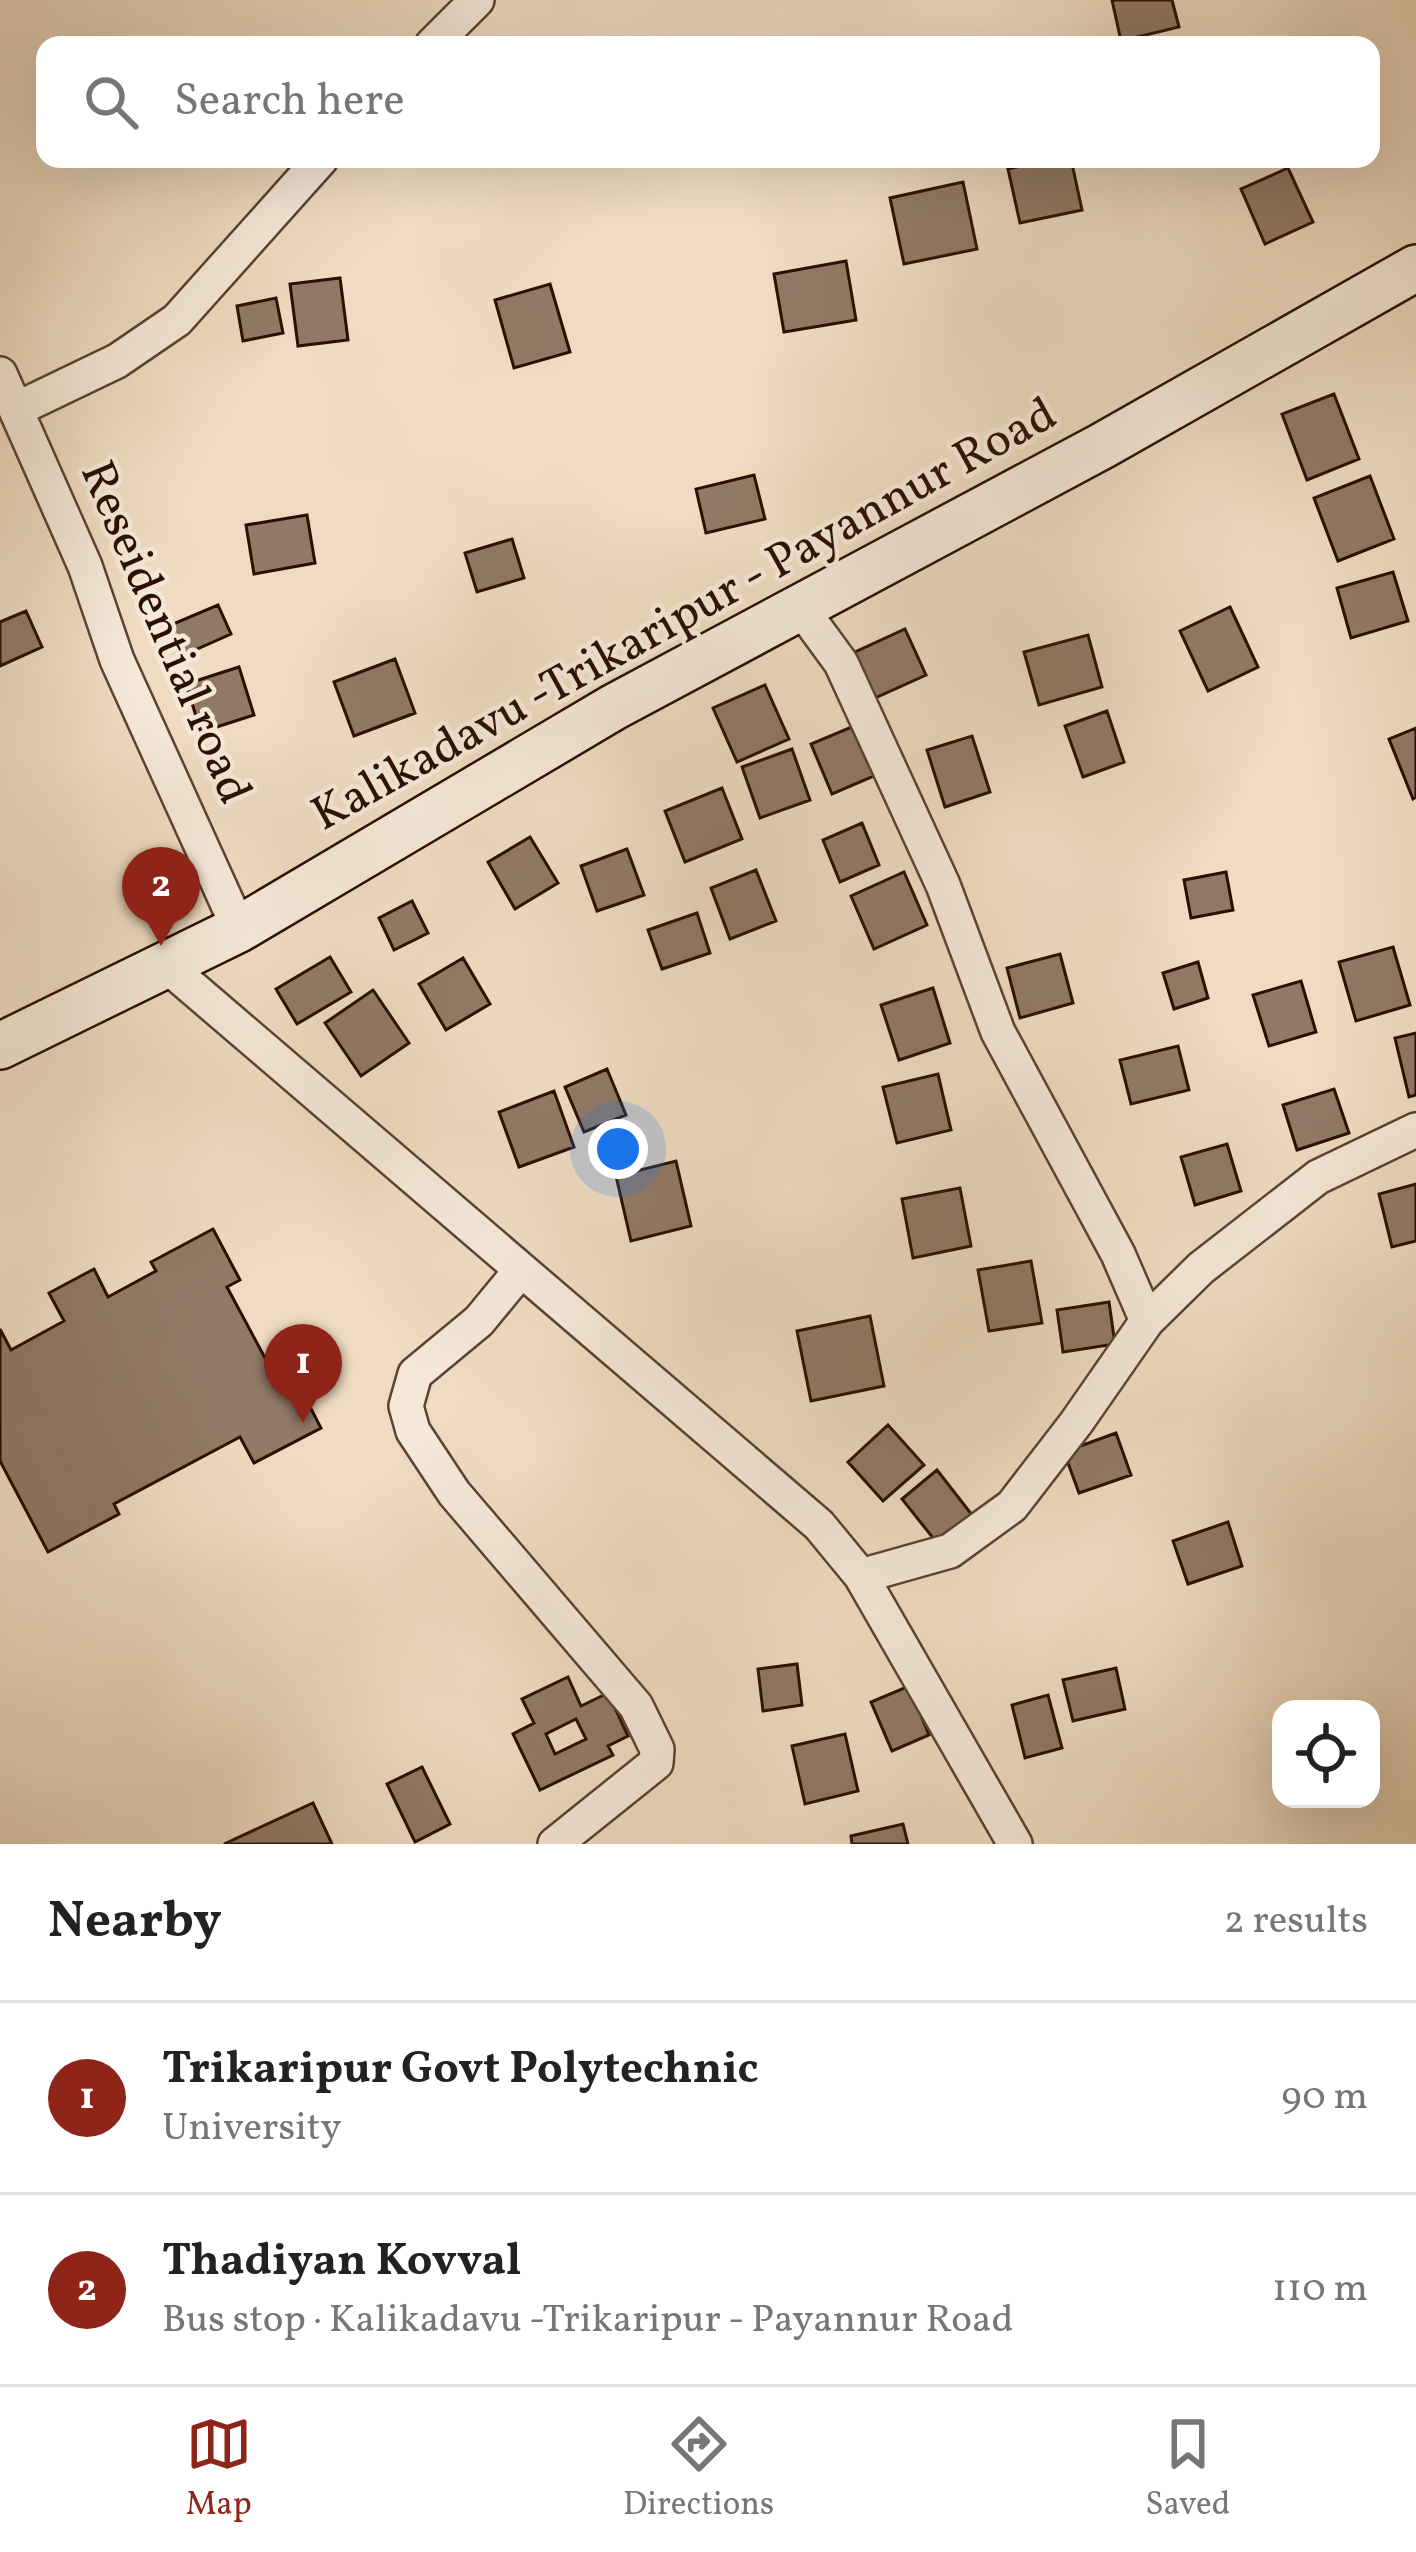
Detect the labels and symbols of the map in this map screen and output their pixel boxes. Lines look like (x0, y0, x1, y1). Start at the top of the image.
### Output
street label: Kalikadavu -Trikaripur - Payannur Road (300, 383, 1070, 849)
street label: Reseidential road (62, 451, 266, 815)
pin: 2 (122, 847, 200, 946)
your location (588, 1119, 648, 1179)
pin: 1 (264, 1324, 342, 1423)

